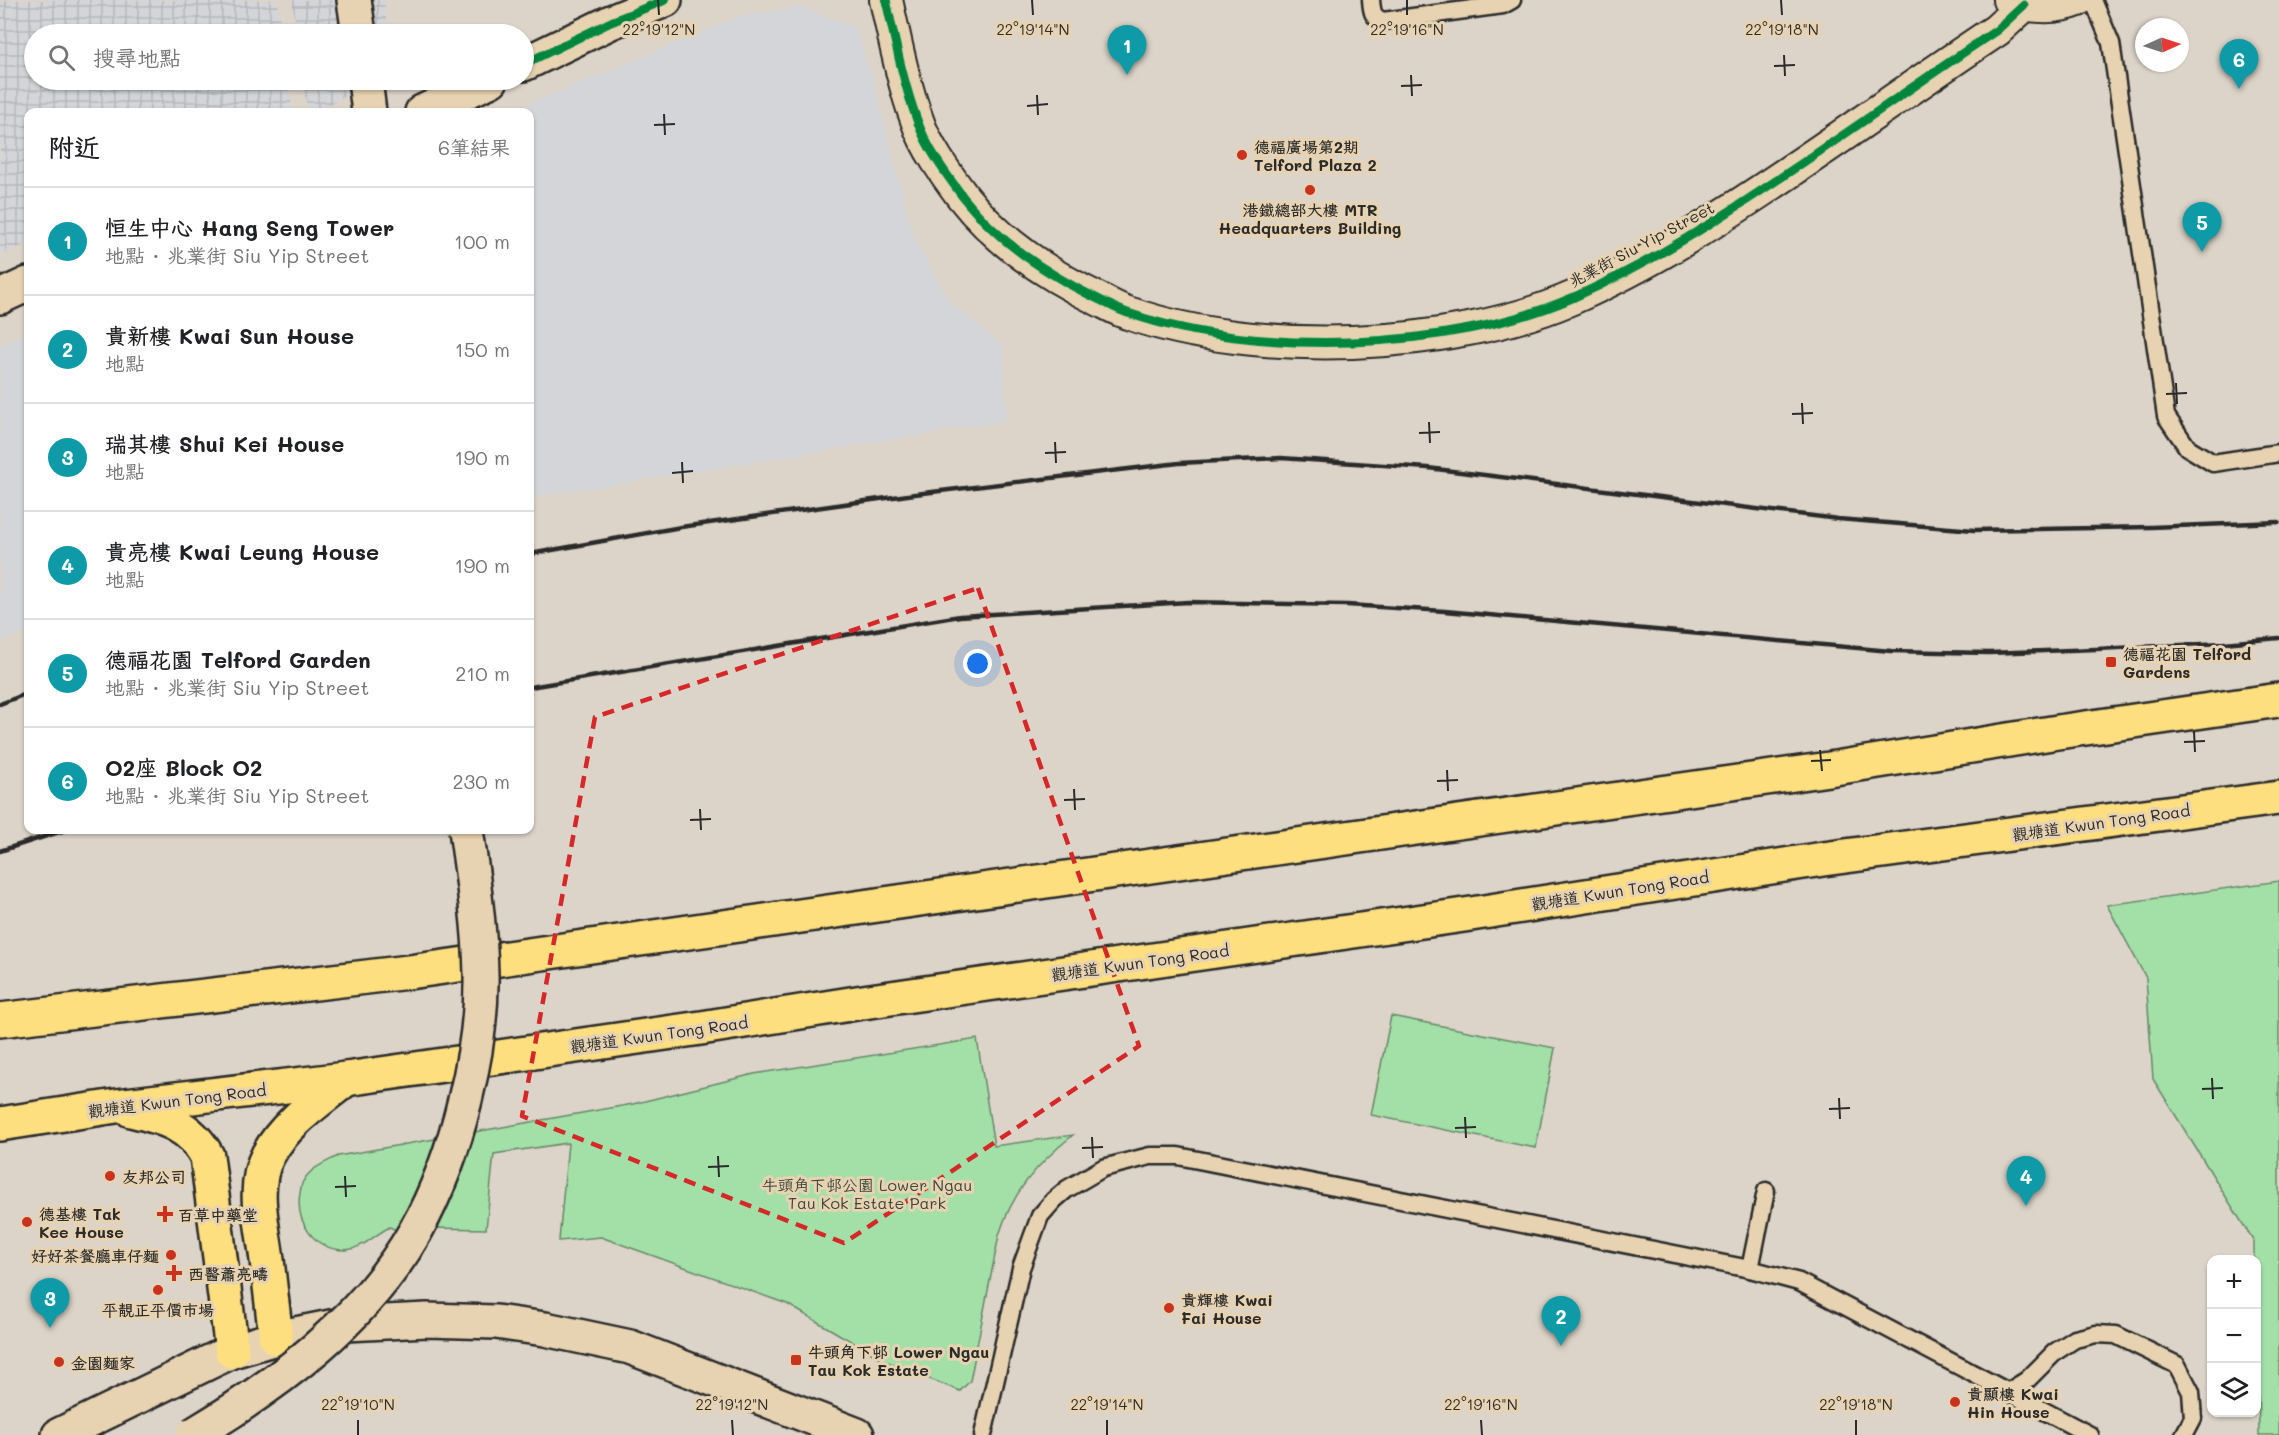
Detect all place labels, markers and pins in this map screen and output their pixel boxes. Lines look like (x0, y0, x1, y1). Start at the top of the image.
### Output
pin: 1 (1108, 26, 1146, 75)
pin: 6 (2220, 40, 2258, 89)
place label: 德福廣場第2期 Telford Plaza 2 (1254, 136, 1377, 175)
marker: 德福廣場第2期 Telford Plaza 2 (1235, 148, 1249, 162)
marker: 港鐵總部大樓 MTR Headquarters Building (1303, 183, 1317, 197)
place label: 港鐵總部大樓 MTR Headquarters Building (1219, 199, 1401, 238)
pin: 5 (2182, 202, 2222, 252)
place label: 德福花園 Telford Gardens (2123, 643, 2251, 682)
marker: 德福花園 Telford Gardens (2104, 655, 2118, 669)
pin: 4 (2006, 1156, 2046, 1206)
place label: 友邦公司 (122, 1166, 186, 1187)
marker: 友邦公司 (103, 1169, 117, 1183)
place label: 德基樓 Tak Kee House (39, 1203, 124, 1242)
place label: 百草中藥堂 (178, 1204, 258, 1225)
marker: 百草中藥堂 (156, 1205, 174, 1223)
marker: 德基樓 Tak Kee House (20, 1215, 34, 1229)
place label: 好好茶餐廳車仔麵 (31, 1245, 159, 1266)
marker: 好好茶餐廳車仔麵 (164, 1248, 178, 1262)
place label: 西醫蕭亮疇 (188, 1263, 268, 1284)
marker: 西醫蕭亮疇 (165, 1264, 183, 1282)
pin: 3 (31, 1278, 70, 1328)
marker: 平靚正平價市場 (151, 1283, 165, 1297)
place label: 貴輝樓 Kwai Fai House (1181, 1289, 1273, 1328)
pin: 2 (1542, 1296, 1580, 1346)
place label: 平靚正平價市場 (102, 1299, 214, 1320)
marker: 貴輝樓 Kwai Fai House (1162, 1301, 1176, 1315)
place label: 牛頭角下邨 Lower Ngau Tau Kok Estate (808, 1341, 989, 1380)
place label: 金園麵家 (71, 1352, 135, 1373)
marker: 牛頭角下邨 Lower Ngau Tau Kok Estate (789, 1353, 803, 1367)
marker: 金園麵家 (52, 1355, 66, 1369)
place label: 貴顯樓 Kwai Hin House (1967, 1383, 2059, 1422)
marker: 貴顯樓 Kwai Hin House (1948, 1395, 1962, 1409)

